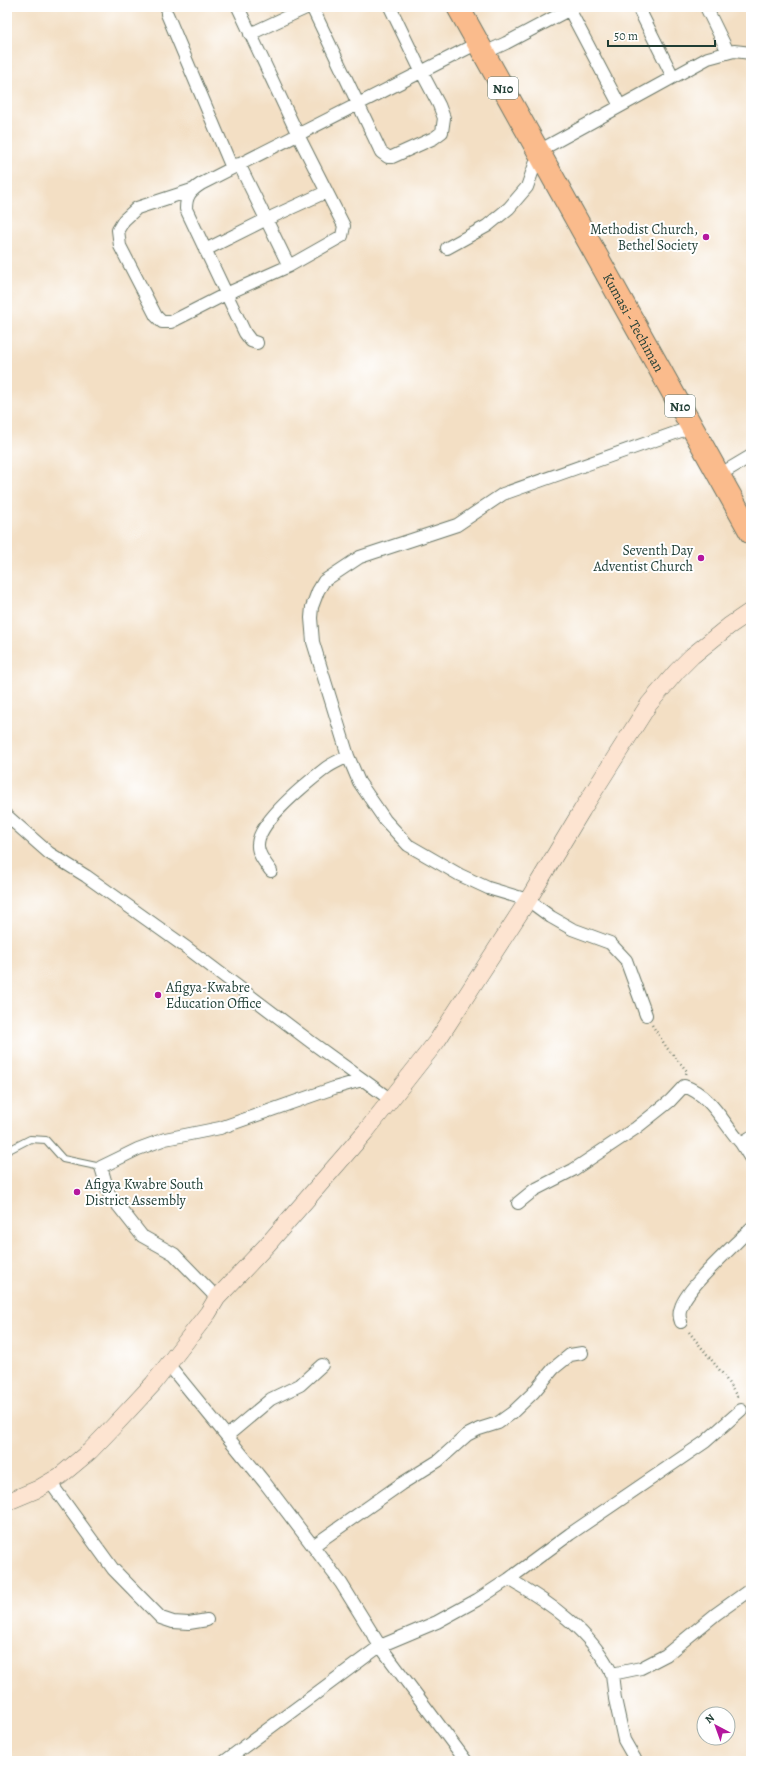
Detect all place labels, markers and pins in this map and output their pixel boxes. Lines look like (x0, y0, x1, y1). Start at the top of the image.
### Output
place label: Methodist Church, Bethel Society (590, 220, 699, 255)
marker: Methodist Church, Bethel Society (701, 232, 711, 242)
place label: Seventh Day Adventist Church (593, 541, 694, 576)
marker: Seventh Day Adventist Church (696, 553, 706, 563)
place label: Afigya-Kwabre Education Office (165, 978, 261, 1013)
marker: Afigya-Kwabre Education Office (153, 990, 163, 1000)
place label: Afigya Kwabre South District Assembly (84, 1175, 204, 1210)
marker: Afigya Kwabre South District Assembly (72, 1187, 82, 1197)

